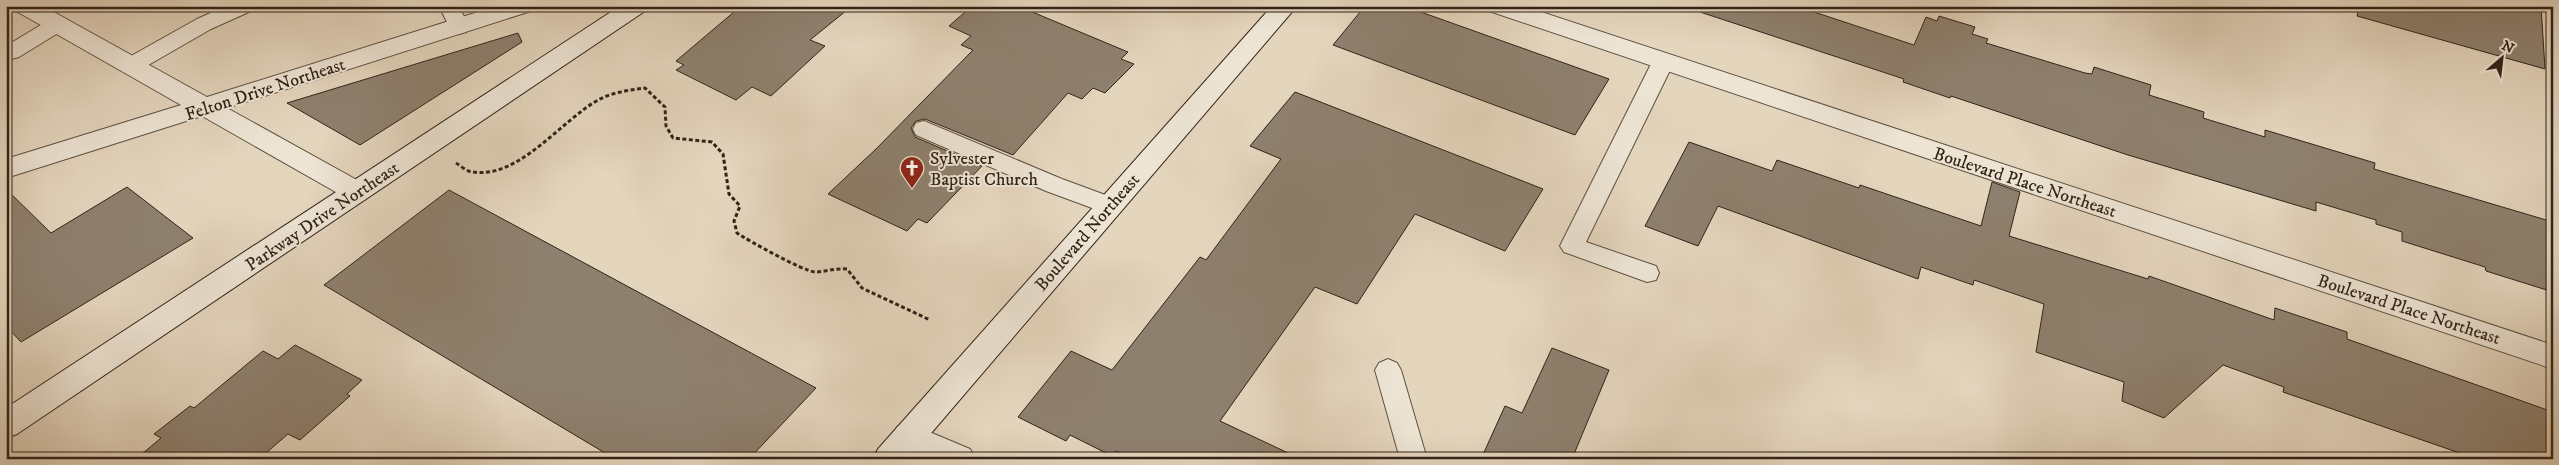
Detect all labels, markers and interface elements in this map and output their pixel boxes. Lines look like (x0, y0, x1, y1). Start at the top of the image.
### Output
north arrow (2476, 32, 2526, 82)
text: N (2498, 37, 2517, 58)
street label: Felton Drive Northeast (183, 54, 348, 126)
street label: Boulevard Place Northeast (1930, 143, 2119, 223)
place label: Sylvester Baptist Church (930, 148, 1038, 191)
church icon: Sylvester Baptist Church (899, 155, 925, 189)
street label: Parkway Drive Northeast (241, 157, 404, 277)
street label: Boulevard Northeast (1031, 169, 1145, 296)
street label: Boulevard Place Northeast (2314, 270, 2503, 350)

